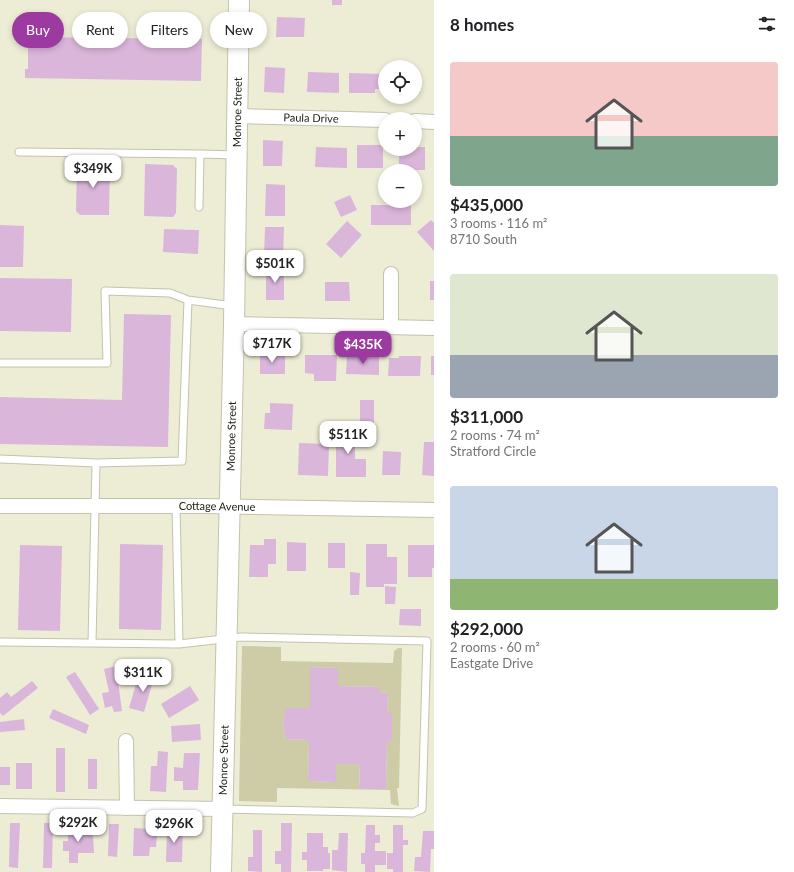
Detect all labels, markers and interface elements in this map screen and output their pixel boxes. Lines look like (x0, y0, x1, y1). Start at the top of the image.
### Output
chip: Buy (12, 12, 64, 48)
chip: Rent (72, 12, 128, 48)
chip: Filters (136, 12, 202, 48)
chip: New (210, 12, 267, 48)
icon: filters (756, 13, 778, 35)
text: 8 homes (450, 14, 514, 35)
map controls (378, 60, 422, 208)
button: locate (378, 60, 422, 104)
street label: Monroe Street (230, 77, 244, 147)
icon: home (578, 88, 650, 160)
street label: Paula Drive (283, 110, 339, 125)
button: + (378, 112, 422, 156)
pin: $349K (65, 155, 121, 189)
text: $349K (73, 160, 113, 176)
button: − (378, 164, 422, 208)
text: $435,000 (450, 194, 523, 215)
text: 3 rooms · 116 m² (450, 215, 547, 231)
text: 8710 South (450, 231, 517, 247)
pin: $501K (247, 250, 303, 284)
text: $501K (255, 255, 295, 271)
icon: home (578, 300, 650, 372)
pin: $717K (244, 330, 300, 364)
pin: $435K (335, 331, 391, 365)
text: $717K (252, 335, 292, 351)
text: $435K (343, 336, 383, 352)
street label: Monroe Street (224, 401, 238, 471)
text: $311,000 (450, 406, 523, 427)
pin: $511K (320, 421, 376, 455)
text: $511K (328, 426, 368, 442)
text: 2 rooms · 74 m² (450, 427, 540, 443)
text: Stratford Circle (450, 443, 536, 459)
street label: Cottage Avenue (179, 499, 256, 513)
icon: home (578, 512, 650, 584)
text: $292,000 (450, 618, 523, 639)
text: 2 rooms · 60 m² (450, 639, 540, 655)
text: Eastgate Drive (450, 655, 533, 671)
pin: $311K (115, 659, 171, 693)
text: $311K (123, 664, 163, 680)
street label: Monroe Street (216, 725, 230, 795)
pin: $292K (50, 809, 106, 843)
pin: $296K (146, 810, 202, 844)
text: $292K (58, 814, 98, 830)
text: $296K (154, 815, 194, 831)

